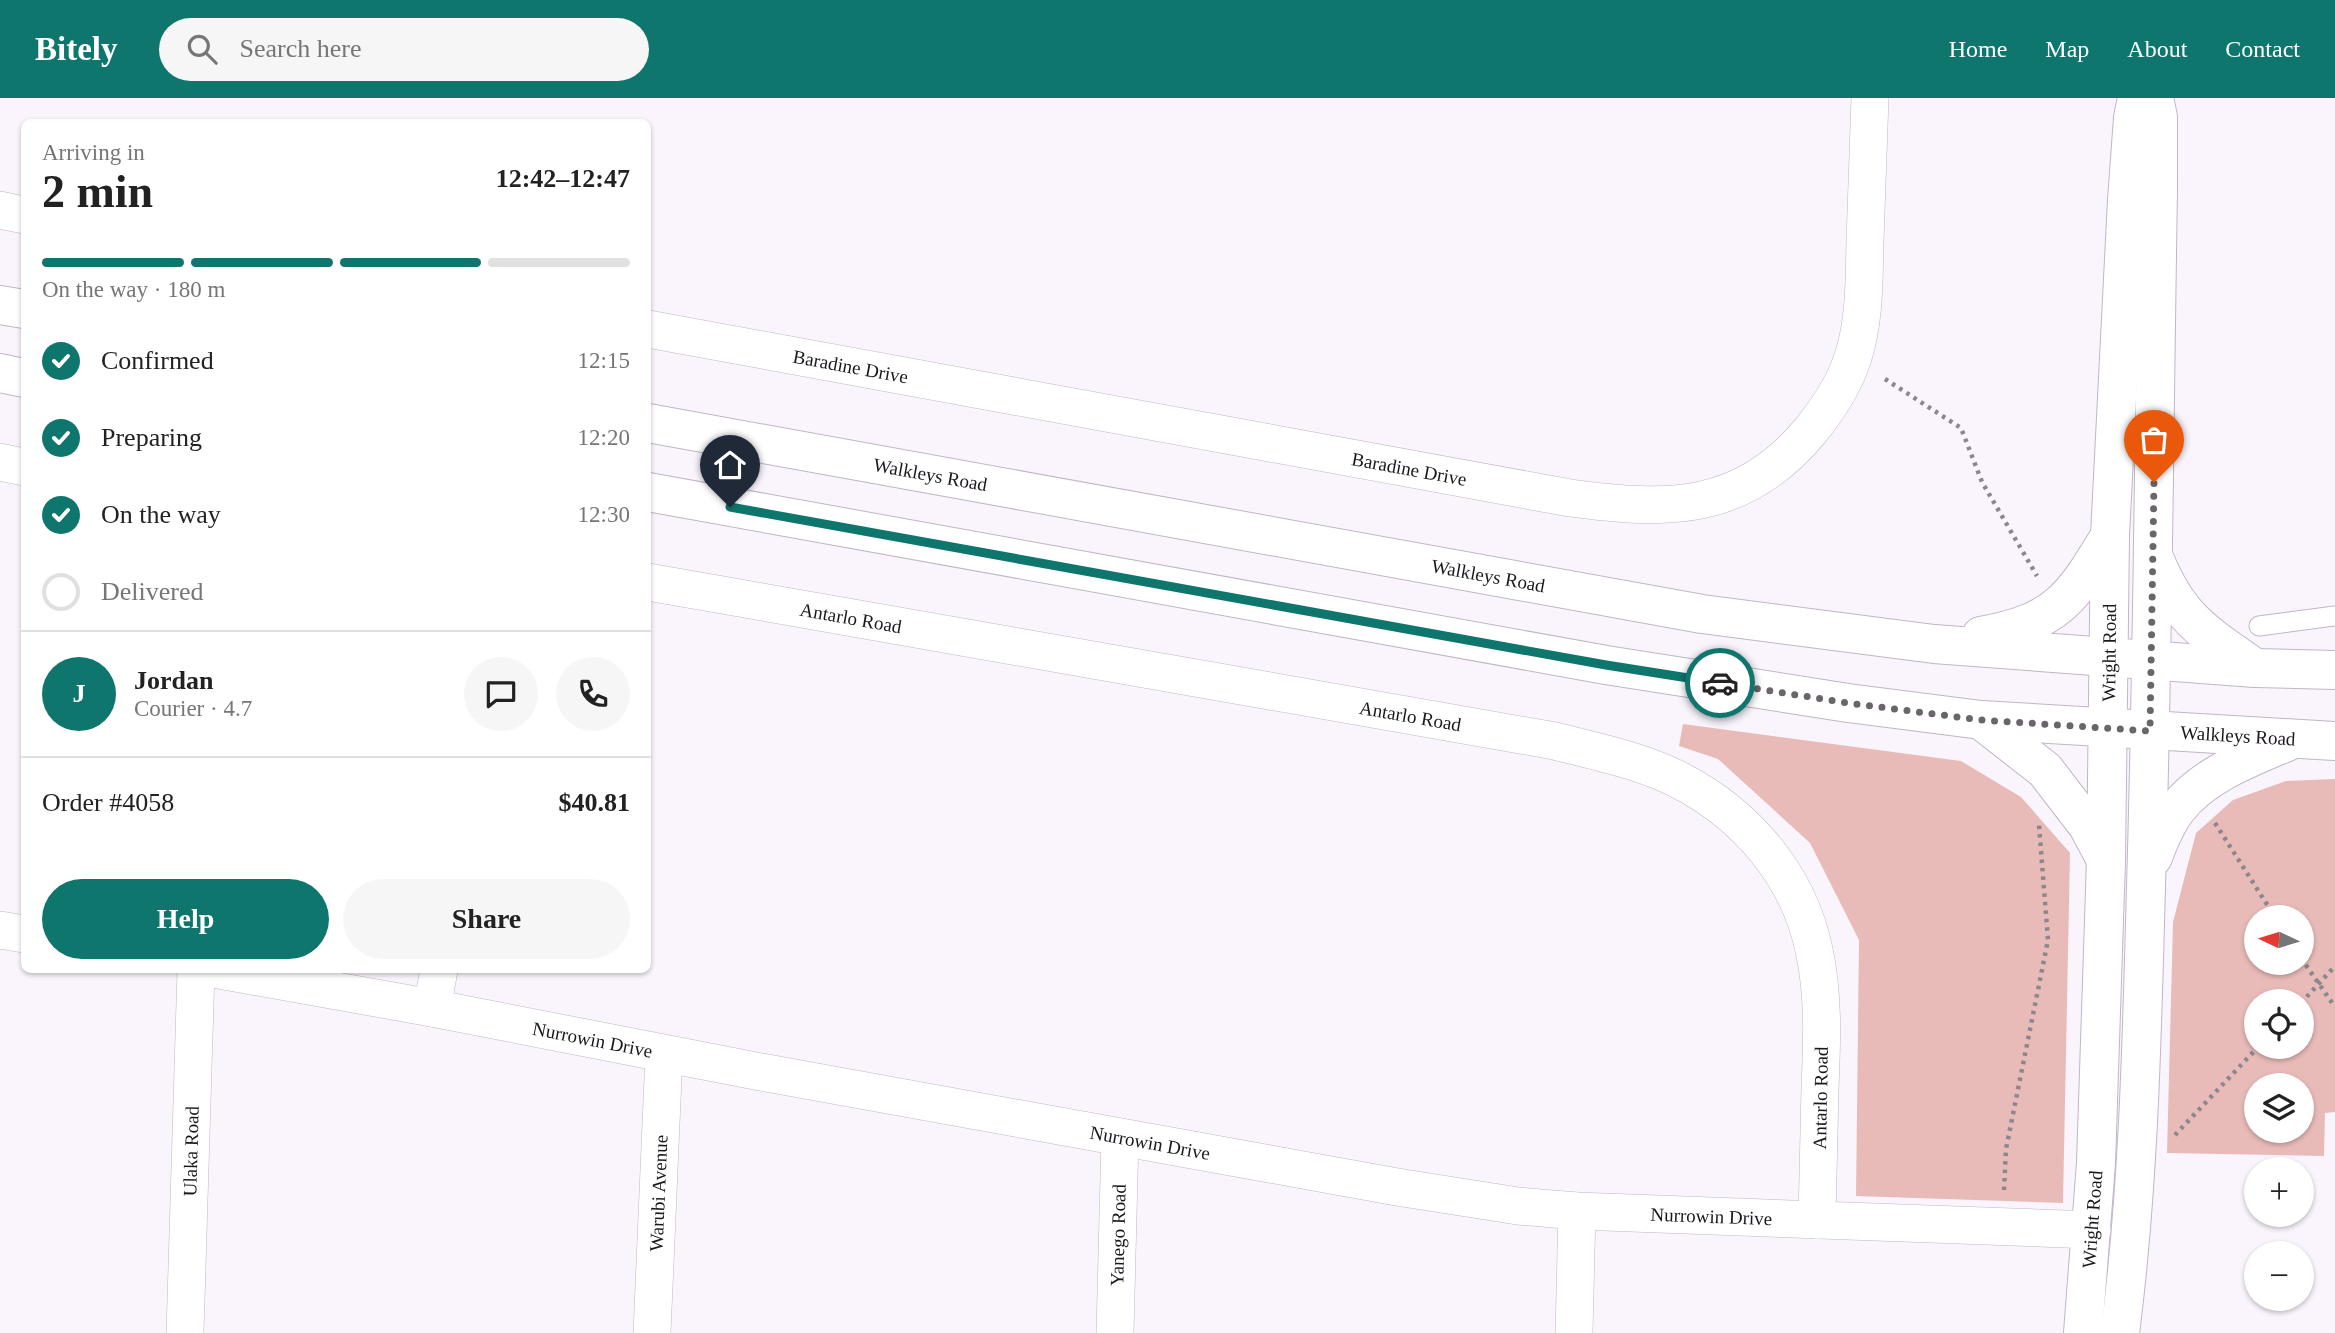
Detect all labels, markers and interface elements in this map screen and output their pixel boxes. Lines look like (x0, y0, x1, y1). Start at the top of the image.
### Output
search box (159, 18, 649, 81)
icon: search (183, 30, 221, 68)
text: Bitely (35, 31, 117, 67)
text: Search here (239, 34, 361, 63)
text: Home (1949, 36, 2007, 62)
text: Map (2045, 36, 2089, 62)
text: About (2127, 36, 2187, 62)
text: Contact (2225, 36, 2300, 62)
text: Arriving in (42, 140, 145, 165)
text: 12:42–12:47 (496, 164, 630, 193)
text: 2 min (42, 166, 153, 217)
text: On the way · 180 m (42, 277, 225, 302)
icon: check (42, 342, 80, 380)
text: Confirmed (101, 346, 214, 375)
street label: Baradine Drive (791, 346, 910, 387)
text: 12:15 (578, 348, 630, 373)
pin (2124, 410, 2184, 482)
icon: check (42, 419, 80, 457)
icon: bag (2135, 421, 2173, 459)
text: Preparing (101, 423, 202, 452)
text: 12:20 (578, 425, 630, 450)
pin (700, 435, 760, 507)
icon: home (711, 446, 749, 484)
street label: Baradine Drive (1350, 448, 1468, 490)
street label: Walkleys Road (872, 454, 989, 495)
icon: check (42, 496, 80, 534)
text: On the way (101, 500, 221, 529)
text: 12:30 (578, 502, 630, 527)
street label: Walkleys Road (1430, 555, 1547, 596)
text: Delivered (101, 577, 204, 606)
street label: Antarlo Road (798, 599, 904, 637)
street label: Wright Road (2098, 603, 2120, 702)
courier (1685, 648, 1755, 718)
button: chat (464, 657, 538, 731)
button: phone (556, 657, 630, 731)
icon: car (1701, 664, 1739, 702)
text: Jordan (134, 666, 213, 695)
text: J (73, 679, 86, 708)
text: Courier · 4.7 (134, 696, 252, 721)
street label: Antarlo Road (1358, 697, 1463, 735)
street label: Walkleys Road (2180, 722, 2297, 750)
text: Order #4058 (42, 788, 174, 817)
text: $40.81 (559, 788, 630, 817)
button: Help (42, 879, 329, 959)
button: Share (343, 879, 630, 959)
north arrow (2244, 905, 2314, 975)
map controls (2244, 905, 2314, 1311)
button: locate (2244, 989, 2314, 1059)
street label: Nurrowin Drive (531, 1018, 654, 1062)
street label: Antarlo Road (1809, 1046, 1832, 1150)
button: layers (2244, 1073, 2314, 1143)
street label: Ulaka Road (179, 1105, 203, 1197)
street label: Nurrowin Drive (1088, 1122, 1212, 1164)
street label: Warubi Avenue (646, 1134, 672, 1252)
button: + (2244, 1157, 2314, 1227)
street label: Wright Road (2078, 1169, 2106, 1269)
street label: Yanego Road (1106, 1183, 1130, 1286)
street label: Nurrowin Drive (1650, 1204, 1773, 1229)
button: − (2244, 1241, 2314, 1311)

